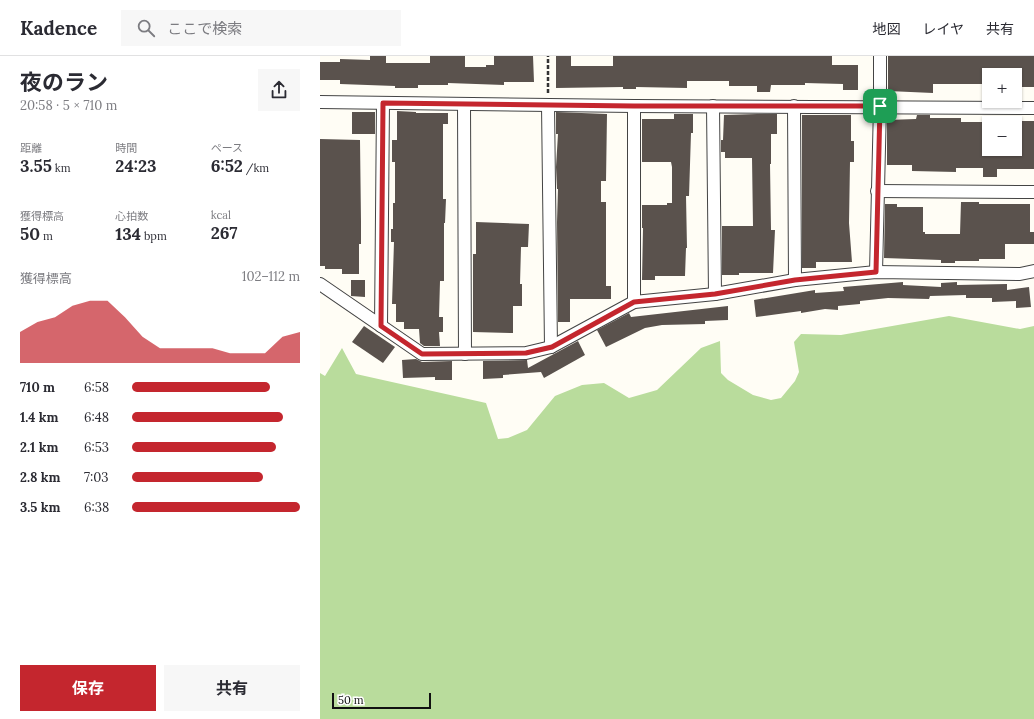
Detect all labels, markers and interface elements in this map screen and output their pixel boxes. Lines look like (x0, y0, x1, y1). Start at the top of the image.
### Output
search box (121, 10, 401, 46)
text: Kadence (20, 16, 97, 40)
icon: search (135, 17, 157, 39)
text: ここで検索 (167, 19, 242, 38)
text: 地図 (872, 20, 900, 38)
text: レイヤ (922, 20, 964, 38)
text: 共有 (986, 20, 1014, 38)
text: 夜のラン (20, 68, 108, 96)
map controls (982, 68, 1022, 156)
button: + (982, 68, 1022, 108)
button: share (258, 69, 300, 111)
pin (863, 89, 897, 123)
icon: arrive (869, 95, 891, 117)
text: 20:58 · 5 × 710 m (20, 97, 117, 114)
button: − (982, 116, 1022, 156)
text: 距離 (20, 141, 42, 155)
text: 時間 (115, 141, 137, 155)
text: ペース (211, 141, 243, 155)
text: 3.55 (20, 155, 52, 177)
text: 24:23 (115, 155, 157, 177)
text: 6:52 (211, 155, 243, 177)
text: km (52, 161, 70, 175)
text: /km (243, 161, 269, 175)
text: kcal (211, 208, 231, 222)
text: 獲得標高 (20, 209, 64, 223)
text: 心拍数 (115, 209, 148, 223)
text: 267 (211, 222, 237, 244)
text: 50 (20, 223, 40, 245)
text: 134 (115, 223, 141, 245)
text: m (40, 229, 53, 243)
text: bpm (141, 229, 167, 243)
text: 102–112 m (242, 268, 300, 285)
text: 獲得標高 (20, 270, 72, 287)
text: 710 m (20, 379, 55, 396)
text: 6:58 (84, 379, 109, 396)
text: 1.4 km (20, 409, 59, 426)
text: 6:48 (84, 409, 109, 426)
text: 2.1 km (20, 439, 58, 456)
text: 6:53 (84, 439, 109, 456)
text: 2.8 km (20, 469, 61, 486)
text: 7:03 (84, 469, 109, 486)
text: 3.5 km (20, 499, 60, 516)
text: 6:38 (84, 499, 109, 516)
button: 保存 (20, 665, 156, 711)
button: 共有 (164, 665, 300, 711)
scale bar (332, 691, 431, 710)
text: 50 m (338, 693, 364, 707)

